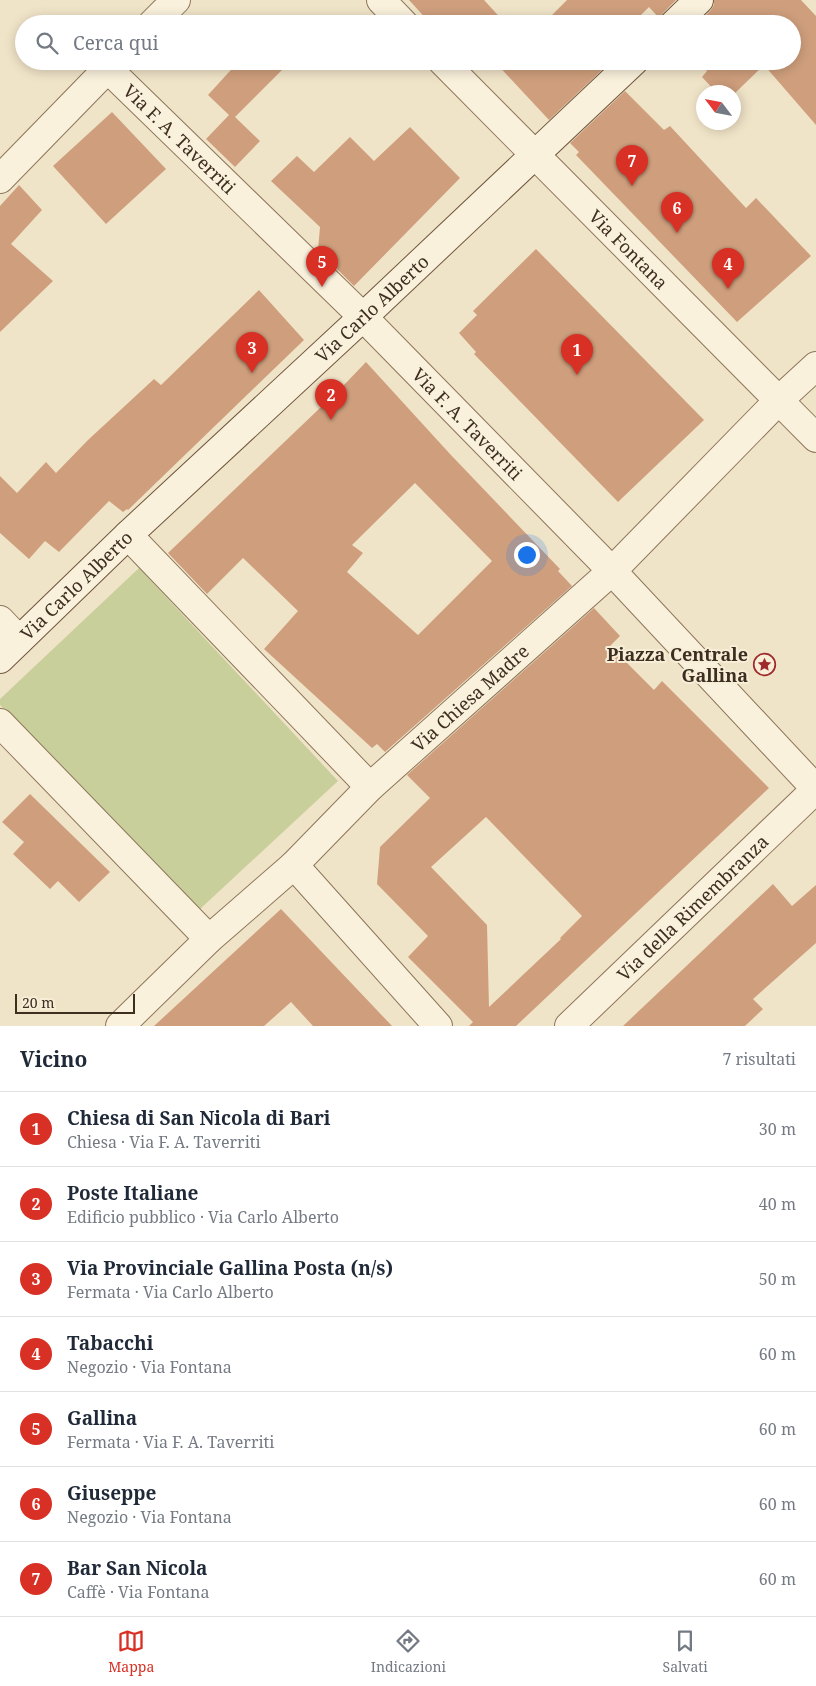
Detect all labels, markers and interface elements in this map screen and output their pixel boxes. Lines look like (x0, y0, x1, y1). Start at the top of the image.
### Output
search box (15, 15, 801, 70)
icon: search (33, 29, 61, 57)
text: Cerca qui (73, 30, 159, 56)
street label: Via F. A. Taverriti (118, 79, 241, 199)
north arrow (696, 85, 741, 130)
pin: 7 (616, 145, 648, 186)
pin: 6 (661, 192, 693, 233)
street label: Via Fontana (584, 204, 673, 294)
pin: 5 (306, 246, 338, 287)
pin: 4 (712, 248, 744, 289)
street label: Via Carlo Alberto (310, 249, 434, 368)
pin: 3 (236, 332, 268, 373)
pin: 1 (561, 334, 593, 375)
street label: Via F. A. Taverriti (407, 362, 528, 485)
pin: 2 (315, 379, 347, 420)
street label: Via Carlo Alberto (15, 525, 137, 645)
your location (514, 542, 540, 568)
street label: Via Chiesa Madre (406, 639, 534, 757)
place label: Piazza Centrale Gallina (607, 642, 748, 687)
place icon: Piazza Centrale Gallina (752, 652, 776, 676)
street label: Via della Rimembranza (612, 829, 773, 986)
scale bar (15, 991, 135, 1014)
text: 20 m (22, 993, 55, 1012)
text: Vicino (20, 1045, 87, 1073)
text: 7 risultati (723, 1048, 796, 1070)
text: Chiesa di San Nicola di Bari (67, 1105, 331, 1131)
text: 1 (31, 1118, 41, 1140)
text: 30 m (759, 1118, 796, 1140)
text: Chiesa · Via F. A. Taverriti (67, 1131, 261, 1153)
text: Poste Italiane (67, 1180, 198, 1206)
text: 2 (31, 1193, 41, 1215)
text: 40 m (759, 1193, 796, 1215)
text: Edificio pubblico · Via Carlo Alberto (67, 1206, 339, 1228)
text: Via Provinciale Gallina Posta (n/s) (67, 1255, 393, 1281)
text: 3 (31, 1268, 41, 1290)
text: 50 m (759, 1268, 796, 1290)
text: Fermata · Via Carlo Alberto (67, 1281, 274, 1303)
text: Tabacchi (67, 1330, 153, 1356)
text: 4 (31, 1343, 41, 1365)
text: 60 m (759, 1343, 796, 1365)
text: Negozio · Via Fontana (67, 1356, 232, 1378)
text: Gallina (67, 1405, 137, 1431)
text: 5 (31, 1418, 41, 1440)
text: 60 m (759, 1418, 796, 1440)
text: Fermata · Via F. A. Taverriti (67, 1431, 274, 1453)
text: Giuseppe (67, 1480, 156, 1506)
text: 6 (31, 1493, 41, 1515)
text: 60 m (759, 1493, 796, 1515)
text: Negozio · Via Fontana (67, 1506, 232, 1528)
text: Bar San Nicola (67, 1555, 208, 1581)
text: 7 (31, 1568, 41, 1590)
text: 60 m (759, 1568, 796, 1590)
text: Caffè · Via Fontana (67, 1581, 209, 1603)
tab: Mappa (108, 1627, 154, 1676)
tab: Indicazioni (371, 1627, 446, 1676)
tab: Salvati (663, 1627, 708, 1676)

